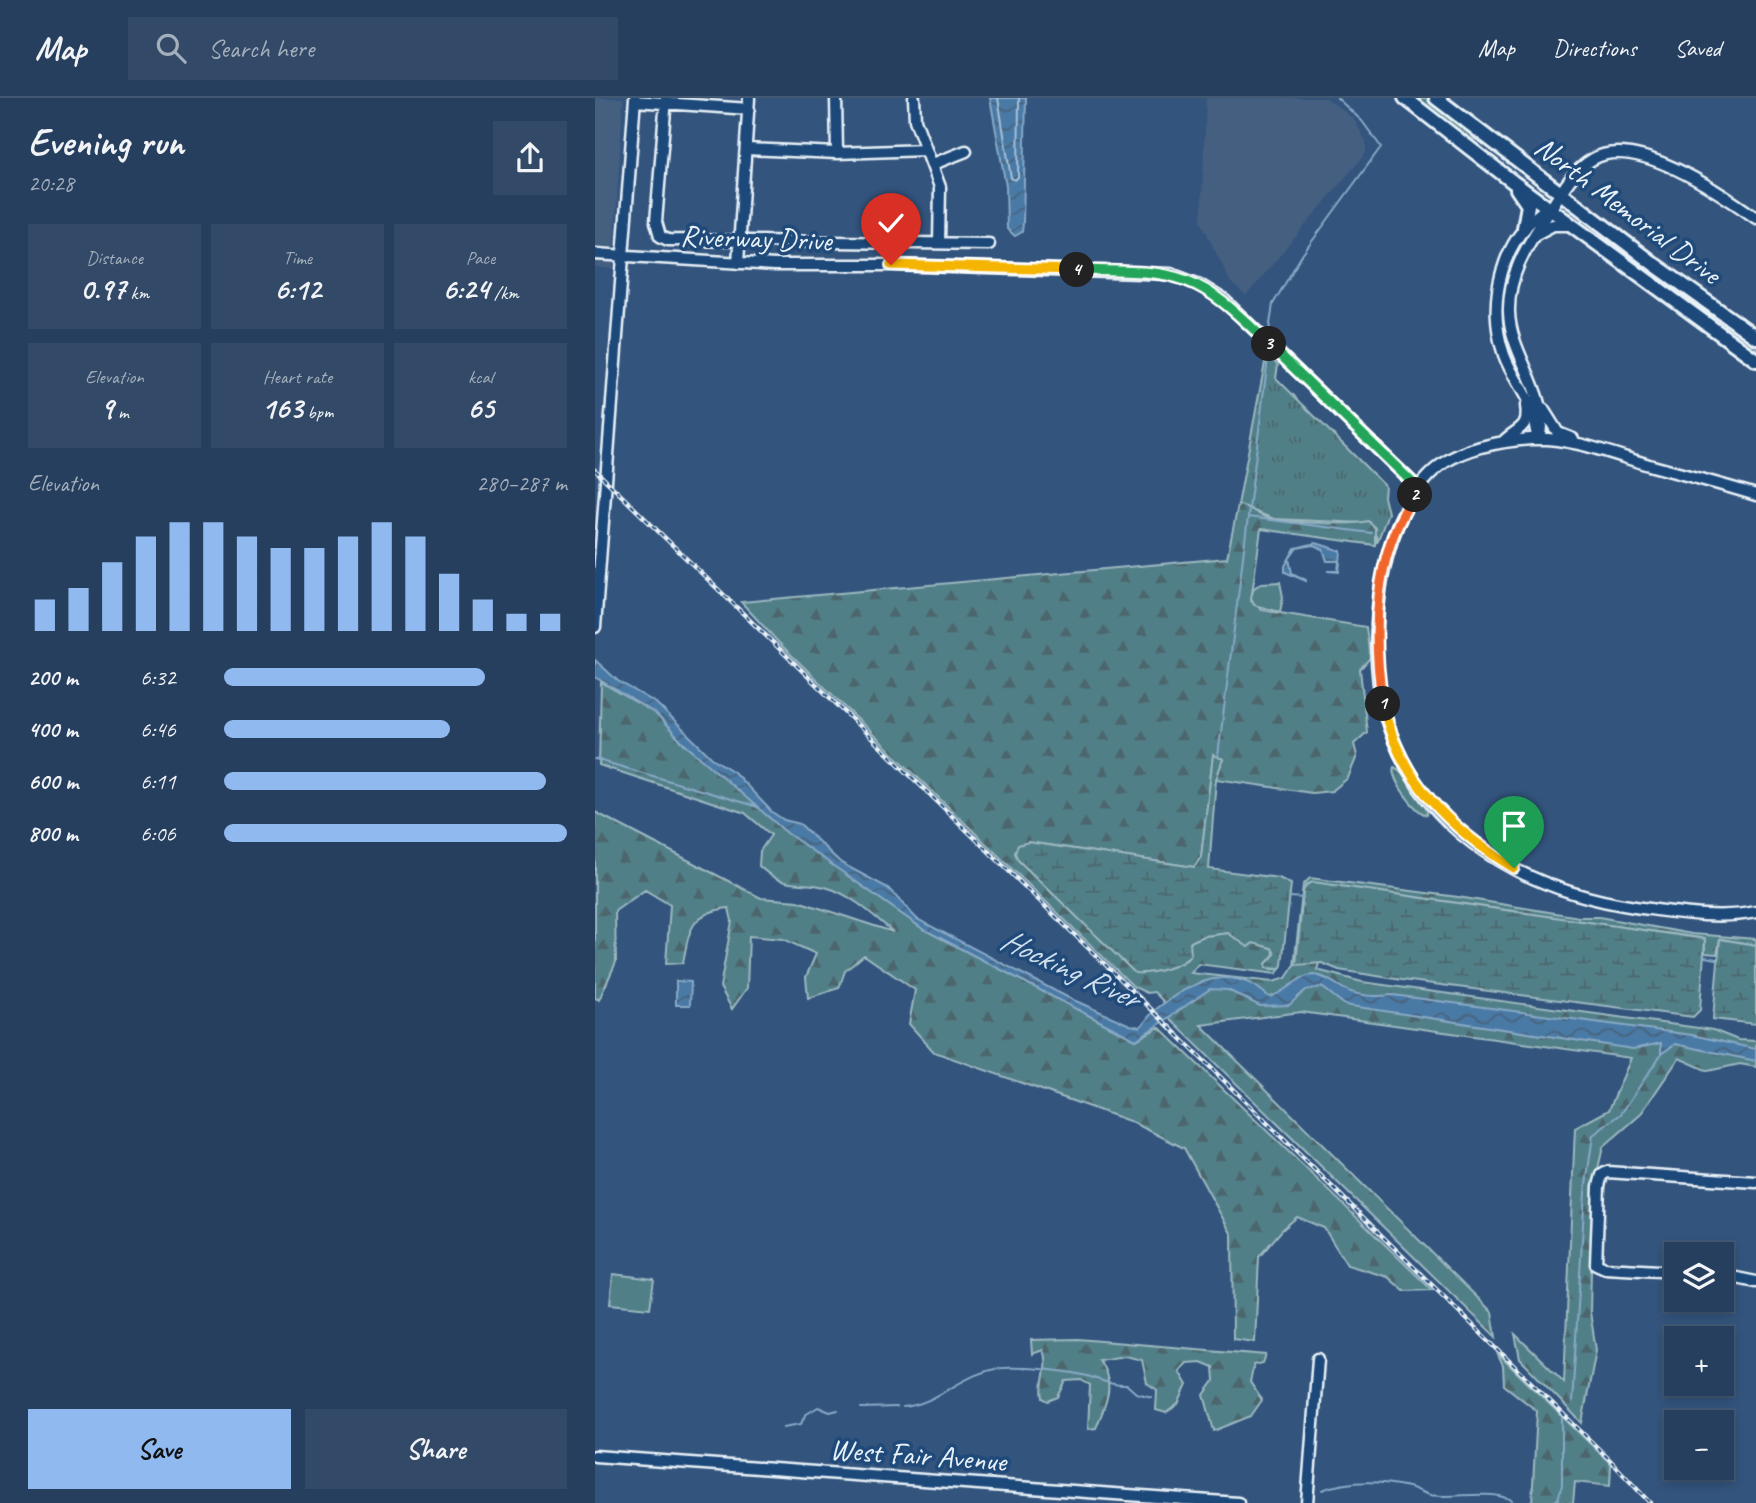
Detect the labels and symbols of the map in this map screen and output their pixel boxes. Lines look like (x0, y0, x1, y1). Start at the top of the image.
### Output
street label: North Memorial Drive (1527, 128, 1730, 294)
pin (861, 193, 921, 265)
street label: Riverway Drive (680, 216, 834, 260)
pin: 4 (1059, 252, 1095, 288)
pin: 3 (1251, 327, 1287, 362)
pin: 2 (1397, 478, 1433, 512)
pin: 1 (1365, 686, 1401, 722)
pin (1484, 796, 1544, 868)
water label: Hocking River (994, 919, 1150, 1021)
street label: West Fair Avenue (828, 1430, 1010, 1480)

